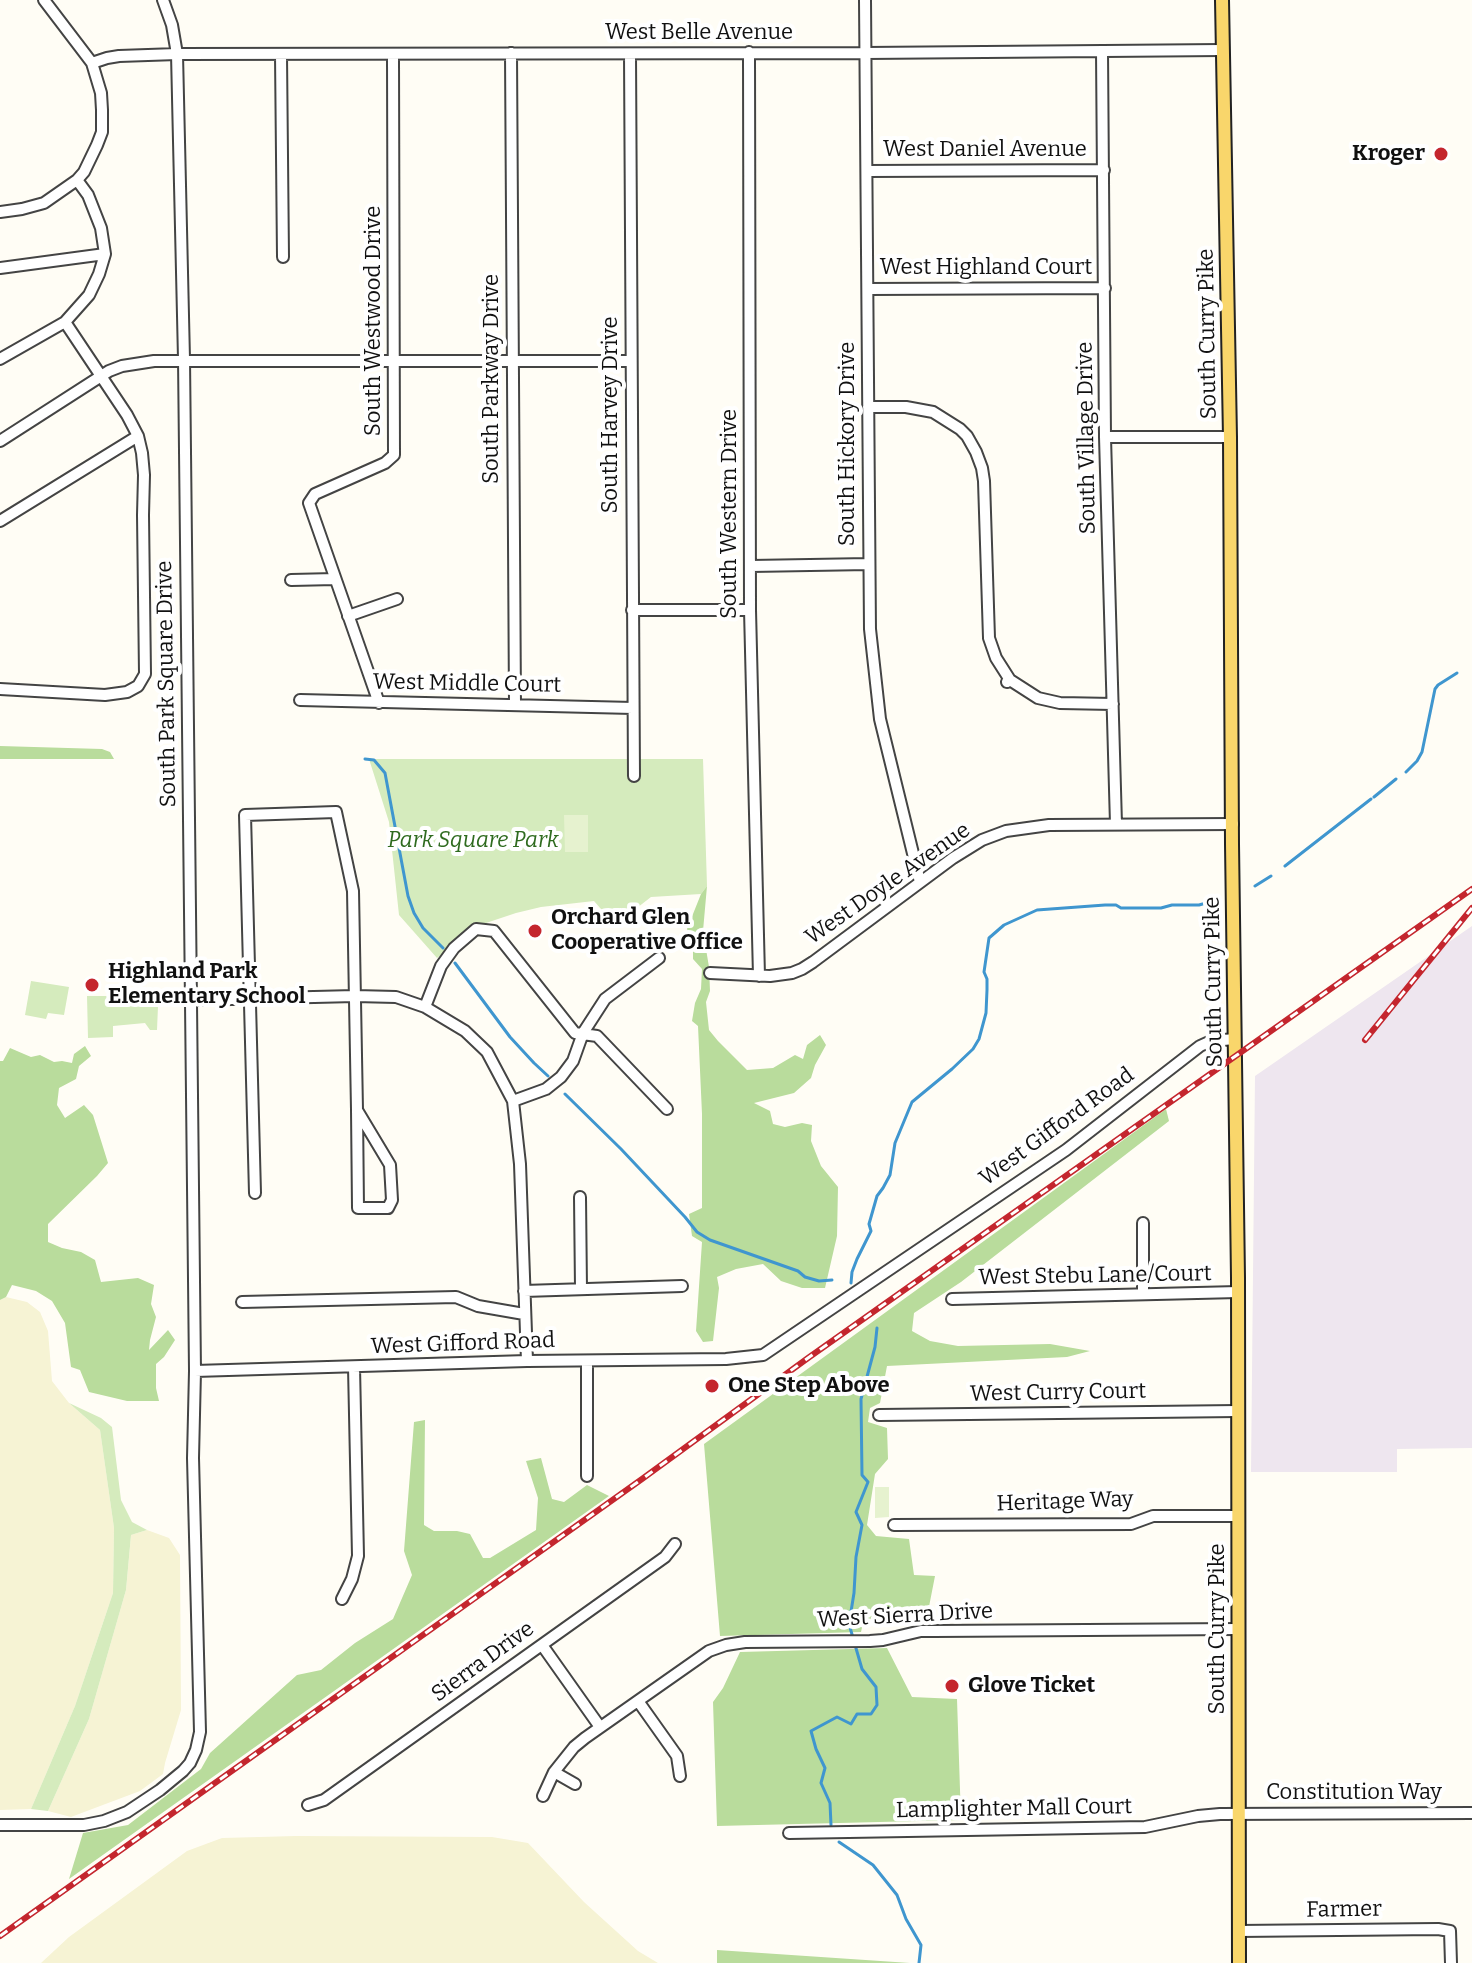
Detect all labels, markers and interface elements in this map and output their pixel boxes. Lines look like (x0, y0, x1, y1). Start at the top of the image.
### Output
street label: West Belle Avenue (605, 20, 793, 46)
street label: West Daniel Avenue (883, 137, 1087, 163)
place label: Kroger (1352, 141, 1425, 167)
marker: Kroger (1432, 145, 1450, 163)
street label: South Westwood Drive (361, 206, 387, 436)
street label: South Curry Pike (1193, 248, 1223, 420)
street label: West Highland Court (880, 255, 1092, 281)
street label: South Parkway Drive (479, 274, 505, 484)
street label: South Harvey Drive (598, 316, 624, 514)
street label: South Village Drive (1072, 341, 1102, 535)
street label: South Hickory Drive (835, 342, 861, 546)
street label: South Western Drive (717, 409, 743, 619)
street label: South Park Square Drive (152, 560, 182, 808)
street label: West Middle Court (373, 669, 561, 699)
street label: West Doyle Avenue (800, 817, 976, 951)
park label: Park Square Park (387, 828, 559, 854)
street label: South Curry Pike (1199, 896, 1229, 1068)
place label: Orchard Glen Cooperative Office (551, 905, 743, 956)
marker: Orchard Glen Cooperative Office (526, 922, 544, 940)
place label: Highland Park Elementary School (108, 959, 306, 1010)
marker: Highland Park Elementary School (83, 976, 101, 994)
street label: West Gifford Road (975, 1062, 1139, 1192)
street label: West Stebu Lane/Court (978, 1261, 1212, 1291)
street label: West Gifford Road (370, 1328, 556, 1360)
place label: One Step Above (728, 1373, 890, 1399)
marker: One Step Above (703, 1377, 721, 1395)
street label: West Curry Court (970, 1378, 1146, 1408)
street label: Heritage Way (996, 1486, 1134, 1518)
street label: South Curry Pike (1205, 1544, 1231, 1714)
street label: West Sierra Drive (816, 1598, 994, 1634)
street label: Sierra Drive (427, 1616, 539, 1708)
place label: Glove Ticket (968, 1673, 1095, 1699)
marker: Glove Ticket (943, 1677, 961, 1695)
street label: Constitution Way (1266, 1780, 1442, 1806)
street label: Lamplighter Mall Court (896, 1794, 1132, 1824)
street label: Farmer (1306, 1896, 1382, 1924)

